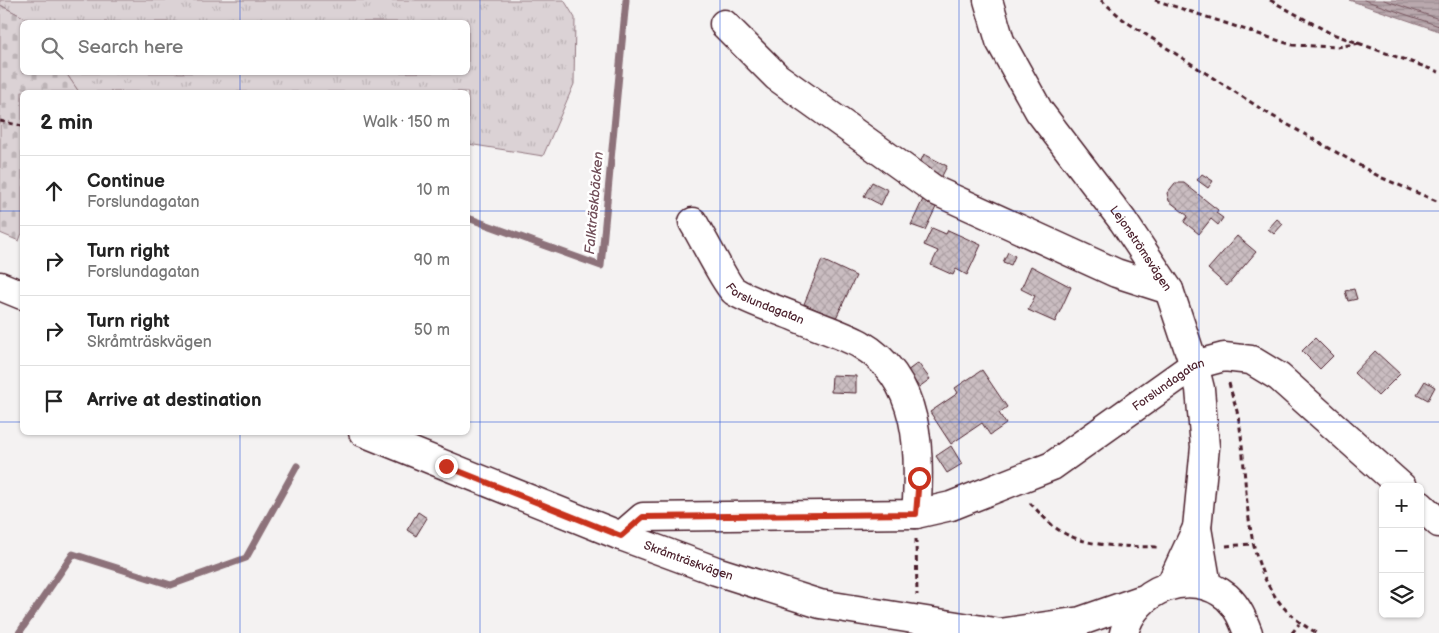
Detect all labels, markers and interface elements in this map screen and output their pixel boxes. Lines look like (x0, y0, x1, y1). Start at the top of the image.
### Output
search box (20, 20, 470, 75)
icon: search (38, 34, 66, 62)
text: Search here (78, 36, 183, 59)
text: 2 min (40, 110, 93, 135)
text: Walk · 150 m (363, 113, 450, 132)
water label: Falkträskbäcken (581, 151, 607, 255)
text: Continue (87, 170, 165, 193)
icon: ahead (40, 177, 68, 205)
text: 10 m (417, 181, 450, 200)
text: Forslundagatan (87, 193, 199, 212)
street label: Lejonströmsvägen (1107, 203, 1175, 294)
text: Turn right (87, 240, 170, 263)
icon: right (40, 247, 68, 275)
text: 90 m (414, 251, 450, 270)
text: Forslundagatan (87, 263, 199, 282)
street label: Forslundagatan (723, 280, 807, 328)
text: Turn right (87, 310, 170, 333)
icon: right (40, 317, 68, 345)
text: 50 m (414, 321, 450, 340)
text: Skråmträskvägen (87, 333, 212, 352)
street label: Forslundagatan (1129, 355, 1206, 414)
icon: arrive (40, 387, 68, 415)
text: Arrive at destination (87, 389, 262, 412)
route end (435, 455, 458, 478)
route start (908, 467, 931, 490)
map controls (1379, 483, 1424, 618)
button: + (1379, 483, 1424, 528)
button: − (1379, 528, 1424, 573)
street label: Skråmträskvägen (642, 538, 735, 583)
button: layers (1379, 573, 1424, 618)

